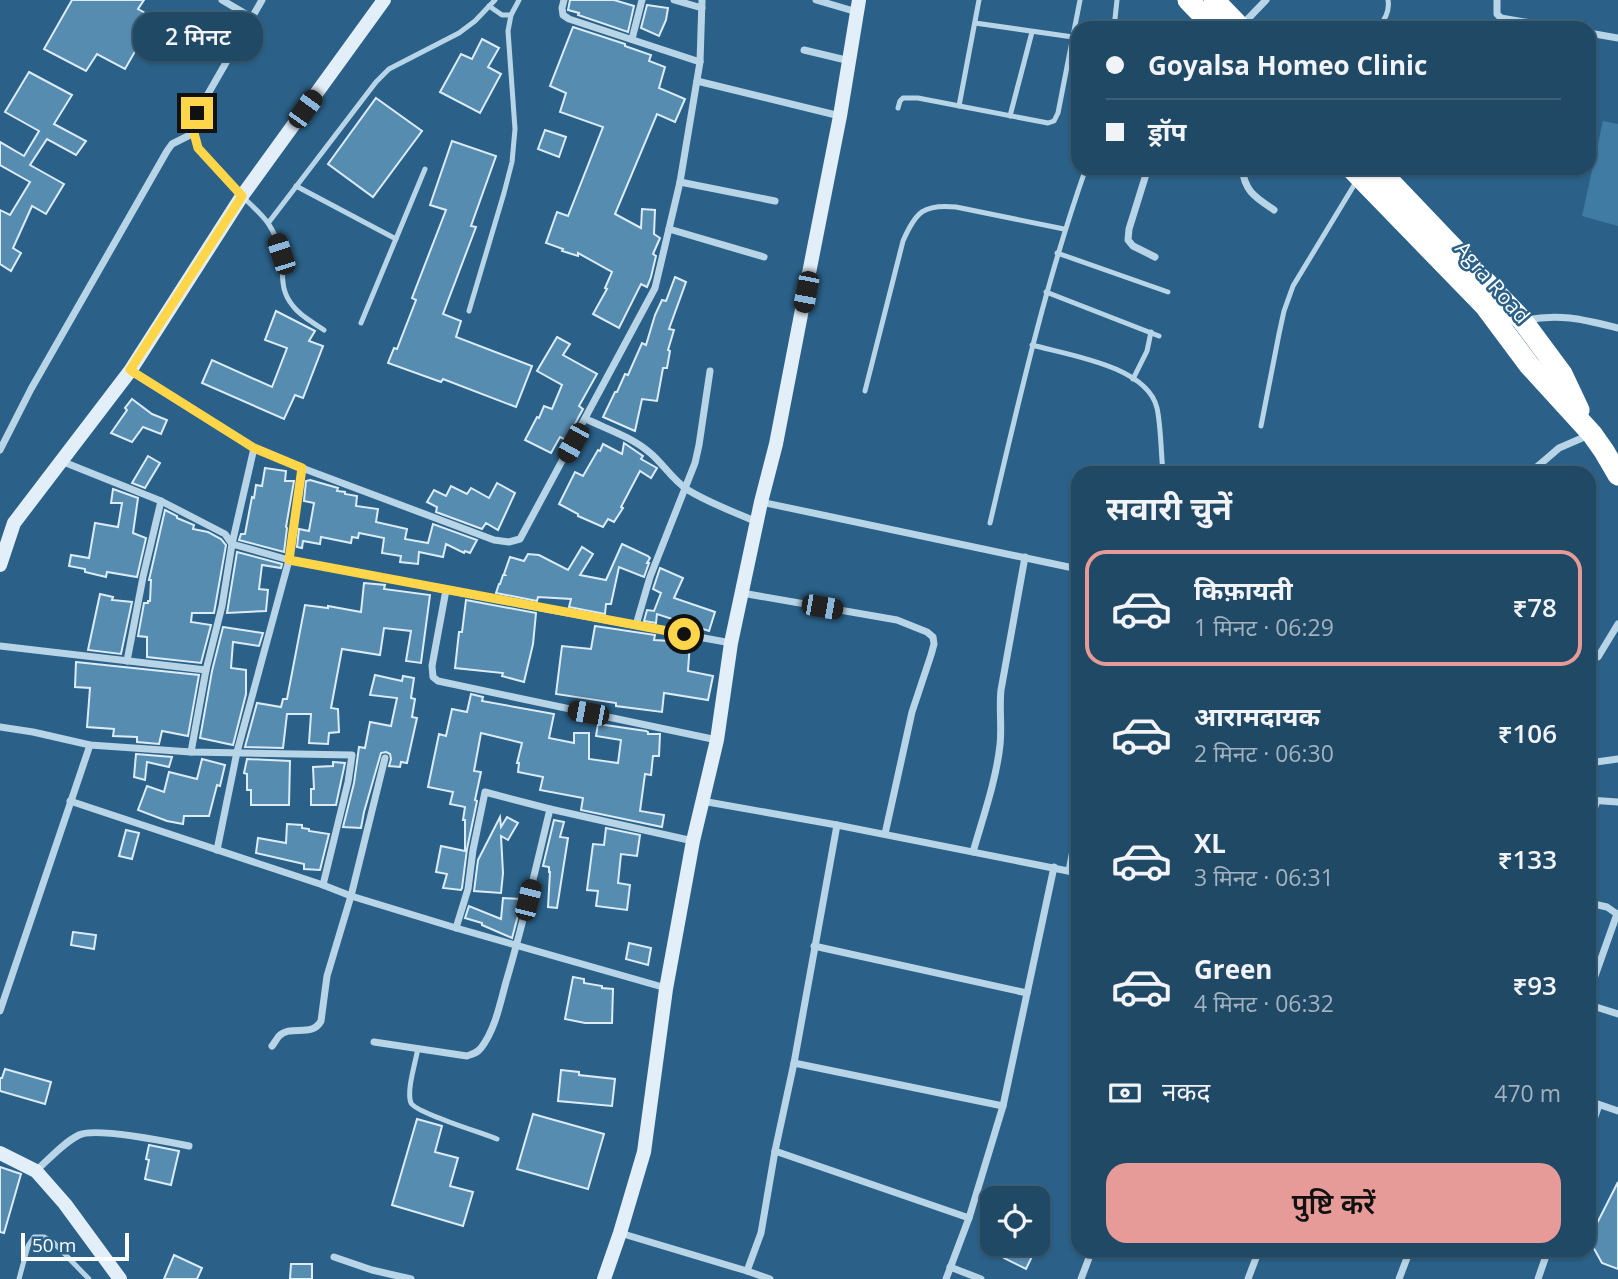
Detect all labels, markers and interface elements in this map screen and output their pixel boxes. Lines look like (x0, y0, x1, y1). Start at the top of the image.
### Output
callout: 2 मिनट (132, 11, 262, 60)
text: 2 मिनट (165, 20, 231, 52)
text: Goyalsa Homeo Clinic (1148, 47, 1427, 83)
car (285, 86, 326, 132)
route end (181, 97, 213, 129)
text: ड्रॉप (1148, 113, 1186, 149)
car (265, 231, 298, 277)
street label: Agra Road (1449, 235, 1537, 329)
car (792, 269, 821, 315)
car (554, 420, 593, 466)
text: सवारी चुनें (1106, 486, 1232, 529)
text: किफ़ायती (1194, 572, 1293, 608)
icon: car (1110, 577, 1173, 640)
text: ₹78 (1513, 589, 1557, 625)
car (800, 593, 845, 621)
text: 1 मिनट · 06:29 (1194, 611, 1334, 643)
route start (668, 618, 700, 650)
text: आरामदायक (1194, 698, 1320, 734)
car (566, 699, 611, 727)
icon: car (1110, 703, 1173, 766)
text: ₹106 (1498, 715, 1557, 751)
text: 2 मिनट · 06:30 (1194, 737, 1334, 769)
text: XL (1194, 825, 1226, 861)
icon: car (1110, 829, 1173, 892)
text: ₹133 (1498, 841, 1557, 877)
text: 3 मिनट · 06:31 (1194, 861, 1334, 893)
car (513, 877, 544, 923)
text: Green (1194, 951, 1272, 987)
icon: car (1110, 955, 1173, 1018)
text: ₹93 (1513, 967, 1557, 1003)
text: 4 मिनट · 06:32 (1194, 987, 1334, 1019)
text: नकद (1162, 1073, 1210, 1109)
icon: cash (1106, 1074, 1144, 1112)
text: 470 m (1494, 1077, 1561, 1109)
button: पुष्टि करें (1106, 1163, 1561, 1243)
map controls (980, 1186, 1050, 1256)
button: locate (980, 1186, 1050, 1256)
scale bar (21, 1230, 130, 1262)
text: 50 m (32, 1232, 76, 1258)

